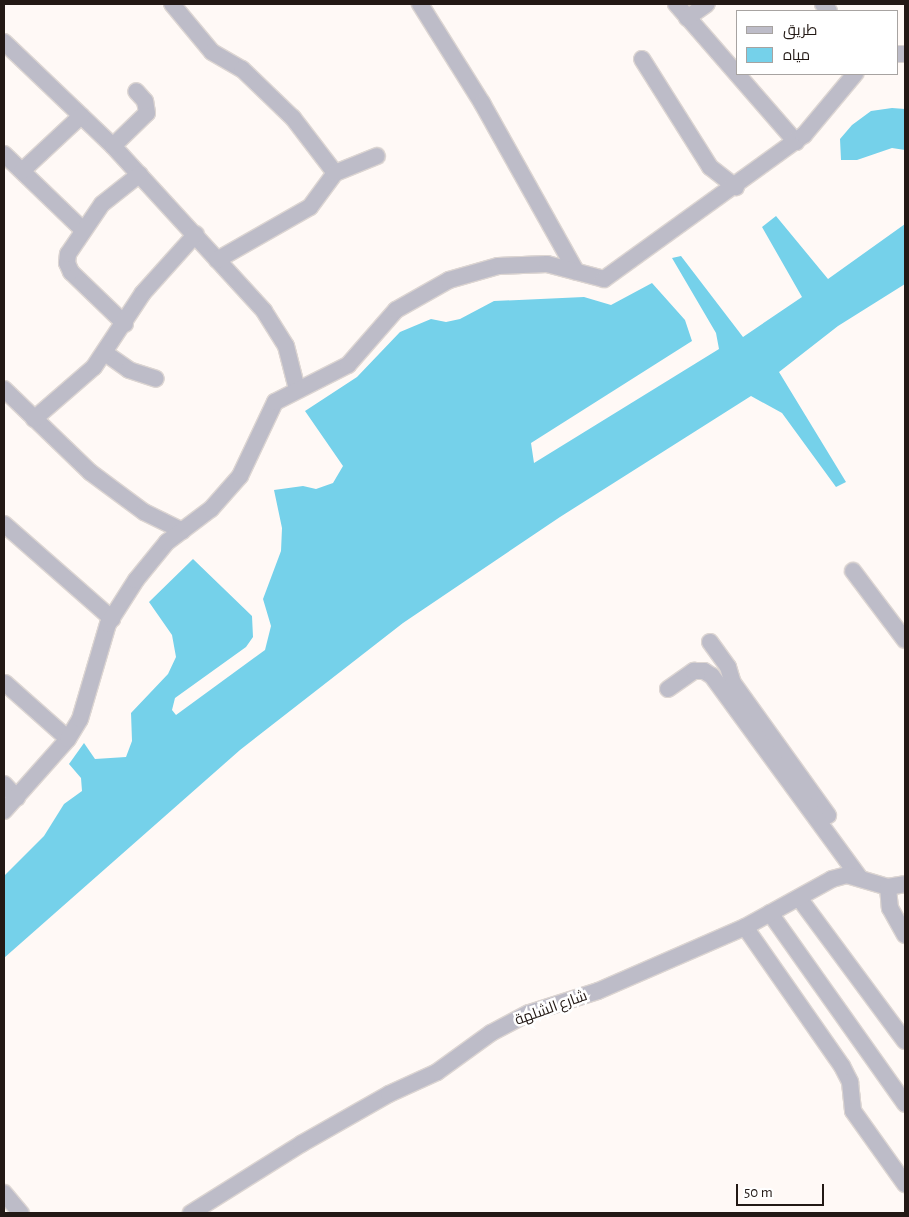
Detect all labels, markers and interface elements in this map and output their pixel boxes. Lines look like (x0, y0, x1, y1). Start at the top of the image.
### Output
legend (736, 10, 899, 75)
text: طريق (783, 23, 817, 38)
text: مياه (783, 48, 810, 63)
street label: شارع الشلهة (512, 987, 590, 1029)
scale bar (739, 1174, 826, 1206)
text: 50 m (744, 1185, 773, 1200)

